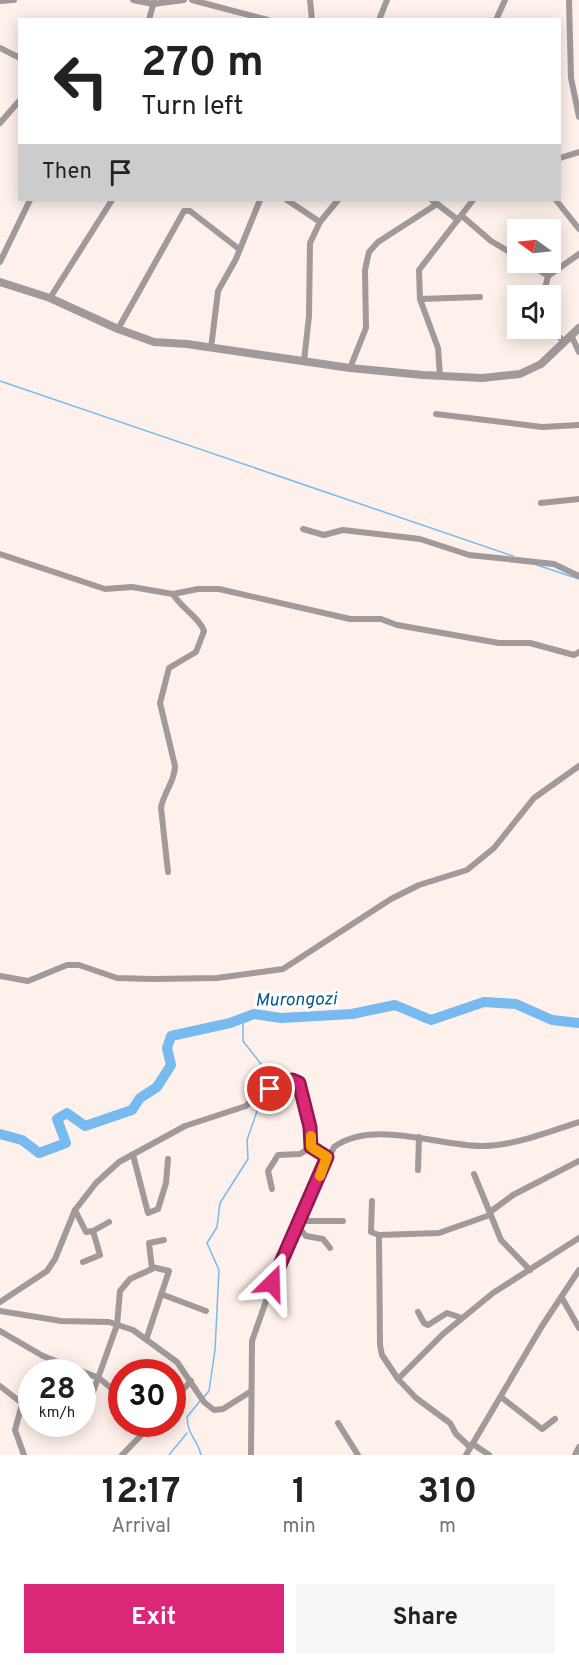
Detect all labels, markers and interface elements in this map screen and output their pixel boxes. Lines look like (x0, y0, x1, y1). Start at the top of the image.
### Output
text: 270 m (141, 38, 264, 91)
icon: left (42, 42, 120, 120)
text: Turn left (141, 90, 243, 124)
icon: arrive (104, 156, 137, 189)
text: Then (42, 159, 92, 186)
north arrow (507, 219, 561, 273)
map controls (507, 219, 561, 339)
button: sound (507, 285, 561, 339)
water label: Murongozi (255, 988, 339, 1013)
pin (244, 1063, 295, 1114)
icon: arrive (253, 1072, 286, 1105)
position arrow (240, 1251, 304, 1315)
speed limit sign: 30 (108, 1359, 186, 1437)
text: 28 (38, 1372, 76, 1409)
text: km/h (39, 1404, 75, 1423)
text: 12:17 (102, 1470, 181, 1516)
text: 1 (292, 1470, 306, 1516)
text: 310 (418, 1470, 477, 1516)
text: Arrival (111, 1514, 171, 1540)
text: min (282, 1514, 316, 1540)
text: m (439, 1514, 456, 1540)
button: Exit (24, 1584, 284, 1653)
button: Share (296, 1584, 555, 1653)

